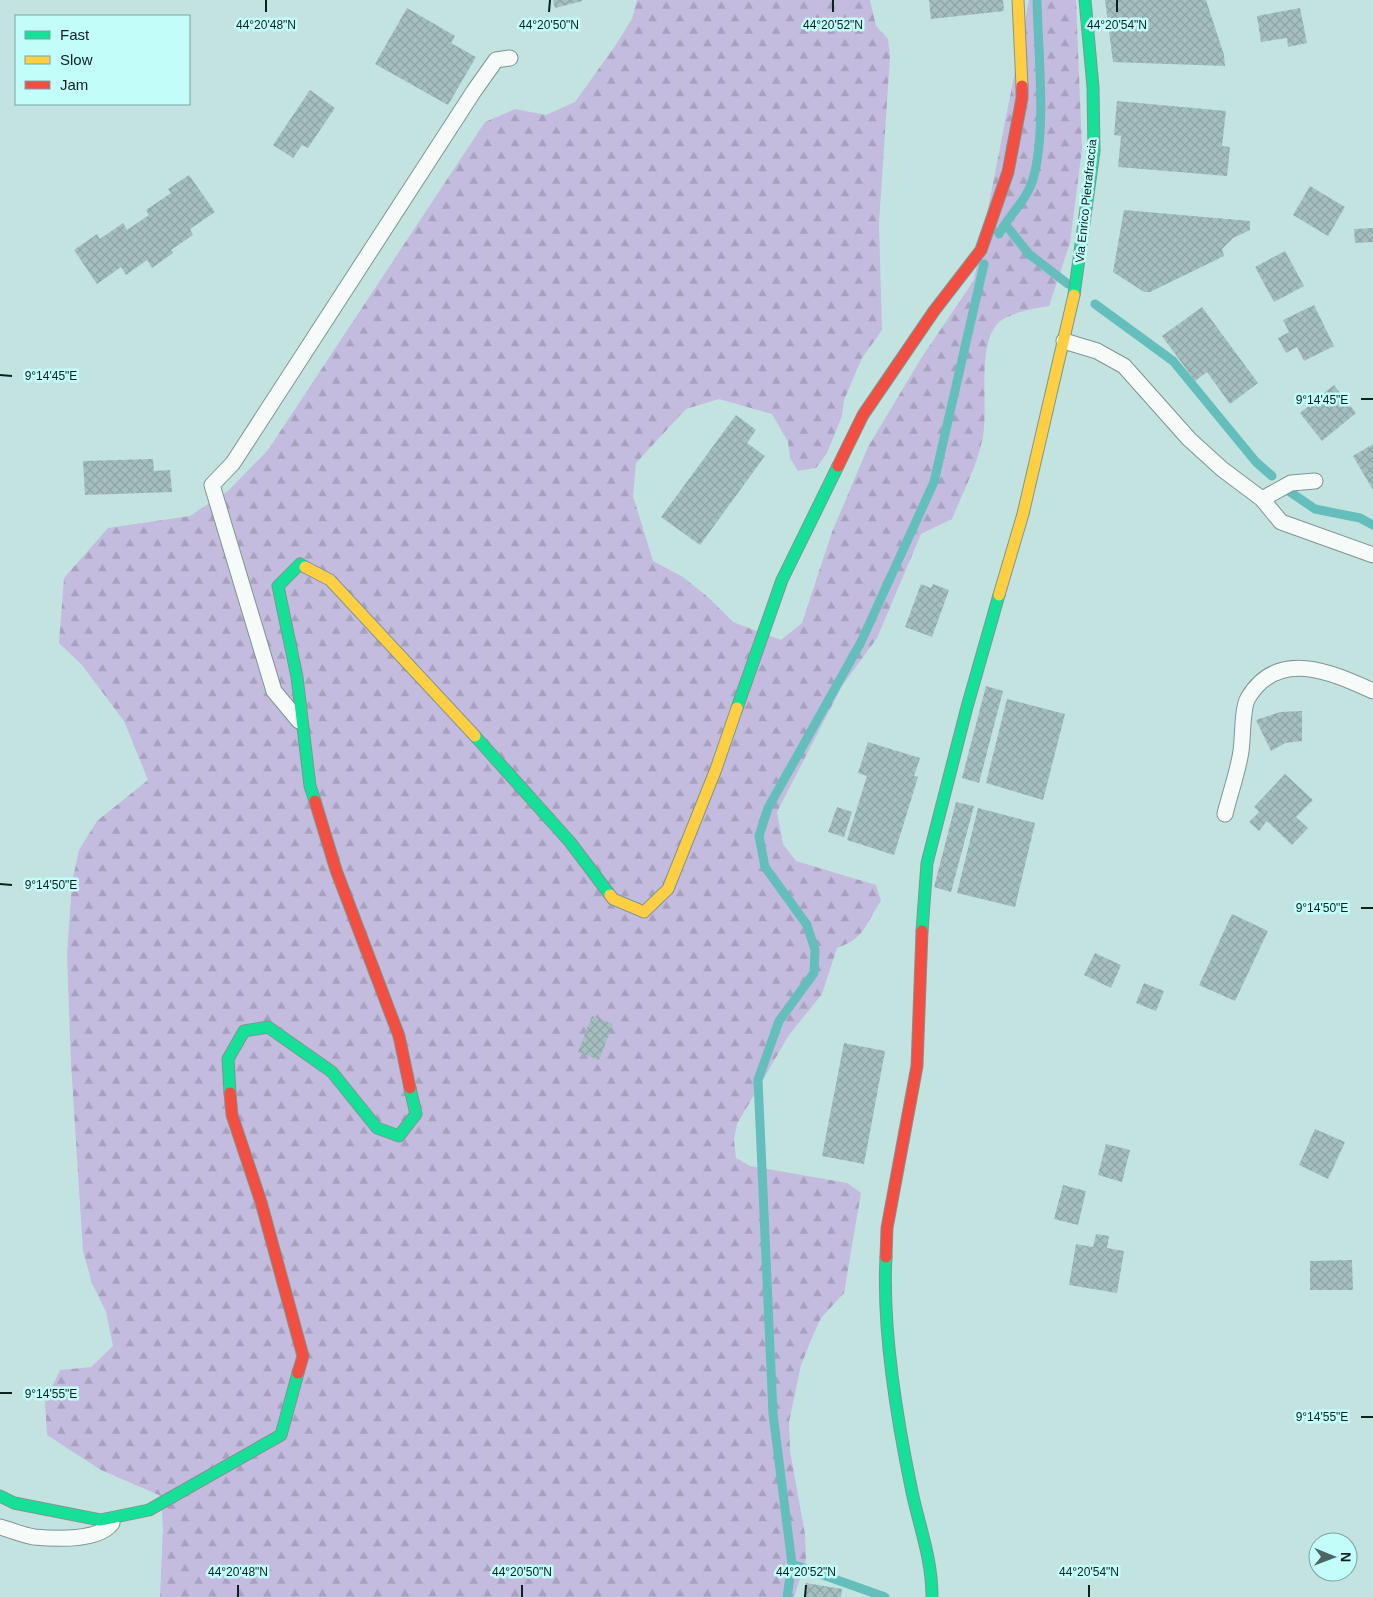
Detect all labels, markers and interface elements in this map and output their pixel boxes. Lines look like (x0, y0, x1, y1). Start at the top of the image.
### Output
legend (15, 15, 190, 105)
text: 44°20'48"N (236, 18, 296, 32)
text: 44°20'50"N (519, 18, 579, 32)
text: 44°20'52"N (803, 18, 863, 32)
text: 44°20'54"N (1087, 18, 1147, 32)
text: Fast (60, 26, 90, 43)
text: Slow (60, 51, 93, 68)
text: Jam (60, 76, 88, 93)
street label: Via Enrico Pietrafraccia (1073, 138, 1100, 264)
text: 9°14'45"E (25, 369, 77, 383)
text: 9°14'45"E (1296, 393, 1348, 407)
text: 9°14'50"E (25, 878, 77, 892)
text: 9°14'50"E (1296, 901, 1348, 915)
text: 9°14'55"E (25, 1387, 77, 1401)
text: 9°14'55"E (1296, 1410, 1348, 1424)
north arrow (1308, 1532, 1358, 1582)
text: N (1338, 1552, 1354, 1562)
text: 44°20'48"N (208, 1565, 268, 1579)
text: 44°20'50"N (492, 1565, 552, 1579)
text: 44°20'52"N (776, 1565, 836, 1579)
text: 44°20'54"N (1059, 1565, 1119, 1579)

